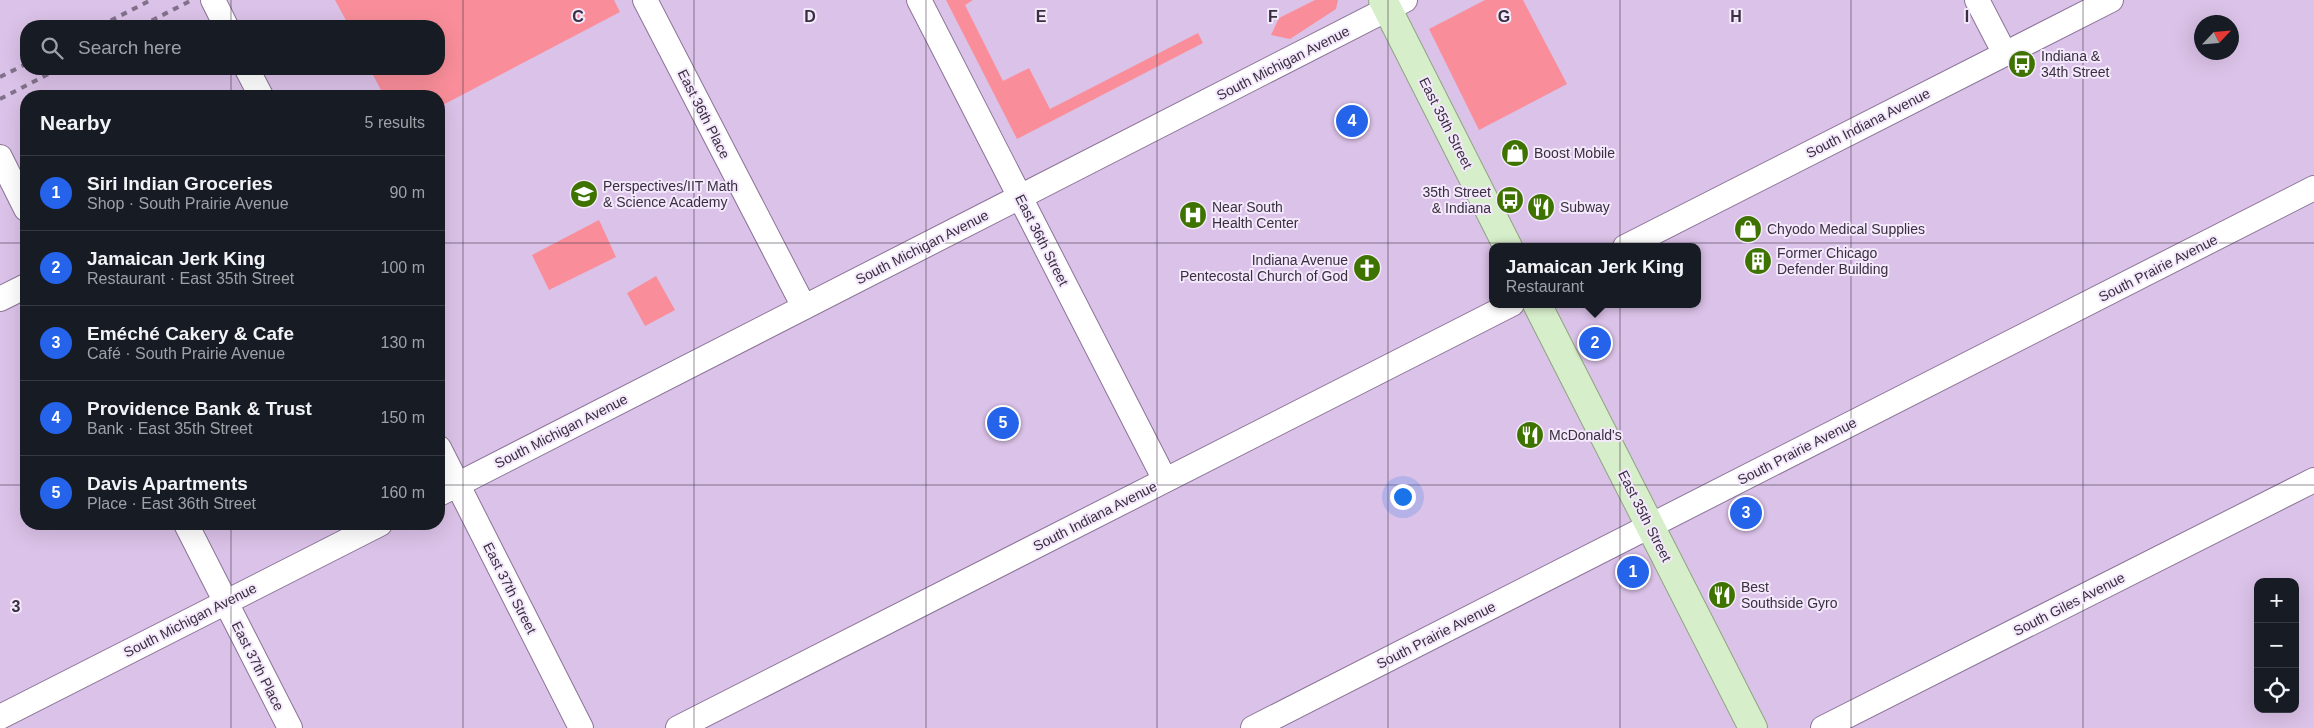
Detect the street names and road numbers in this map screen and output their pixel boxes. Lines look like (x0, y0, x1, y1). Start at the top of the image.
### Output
street label: South Michigan Avenue (1214, 22, 1352, 103)
street label: East 36th Place (675, 67, 733, 162)
street label: East 35th Street (1416, 75, 1476, 171)
street label: South Indiana Avenue (1803, 85, 1933, 161)
street label: East 36th Street (1012, 192, 1072, 288)
street label: South Michigan Avenue (853, 206, 991, 287)
street label: South Prairie Avenue (2096, 231, 2220, 305)
street label: South Michigan Avenue (492, 390, 630, 471)
street label: South Prairie Avenue (1735, 414, 1859, 488)
street label: East 35th Street (1615, 468, 1675, 564)
street label: South Indiana Avenue (1030, 478, 1160, 554)
street label: East 37th Street (480, 540, 540, 636)
street label: South Giles Avenue (2011, 569, 2127, 639)
street label: South Michigan Avenue (121, 579, 259, 660)
street label: South Prairie Avenue (1374, 598, 1498, 672)
street label: East 37th Place (229, 619, 287, 714)

